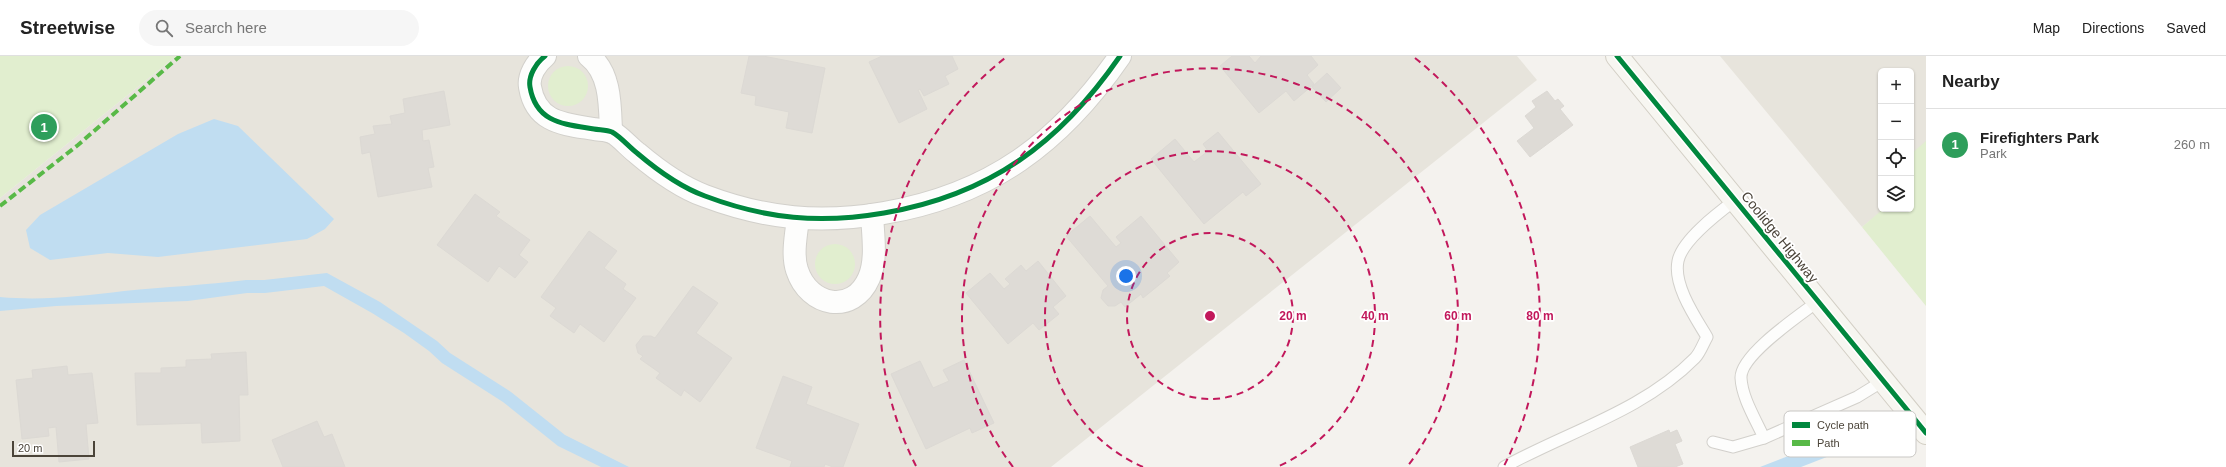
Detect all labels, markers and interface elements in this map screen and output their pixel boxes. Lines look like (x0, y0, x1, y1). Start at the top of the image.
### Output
search box (139, 10, 419, 46)
text: Streetwise (20, 17, 115, 38)
icon: search (153, 17, 175, 39)
text: Search here (185, 19, 267, 36)
text: Map (2033, 20, 2060, 36)
text: Directions (2082, 20, 2144, 36)
text: Saved (2166, 20, 2206, 36)
map controls (1878, 68, 1914, 212)
button: + (1878, 68, 1914, 104)
text: Nearby (1942, 72, 2000, 91)
button: − (1878, 104, 1914, 140)
pin: 1 (31, 112, 57, 142)
text: Firefighters Park (1980, 129, 2099, 146)
text: 1 (1951, 137, 1959, 152)
text: 260 m (2174, 137, 2210, 152)
button: locate (1878, 140, 1914, 176)
text: Park (1980, 146, 2007, 161)
button: layers (1878, 176, 1914, 212)
street label: Coolidge Highway (1738, 188, 1822, 286)
your location (1116, 266, 1136, 286)
centre of rings (1203, 309, 1217, 323)
text: 20 m (1279, 309, 1307, 323)
text: 40 m (1361, 309, 1389, 323)
text: 60 m (1444, 309, 1472, 323)
text: 80 m (1526, 309, 1554, 323)
legend (1784, 411, 1916, 457)
text: Cycle path (1817, 419, 1869, 431)
text: Path (1817, 437, 1840, 449)
scale bar (12, 439, 95, 458)
text: 20 m (18, 442, 42, 454)

